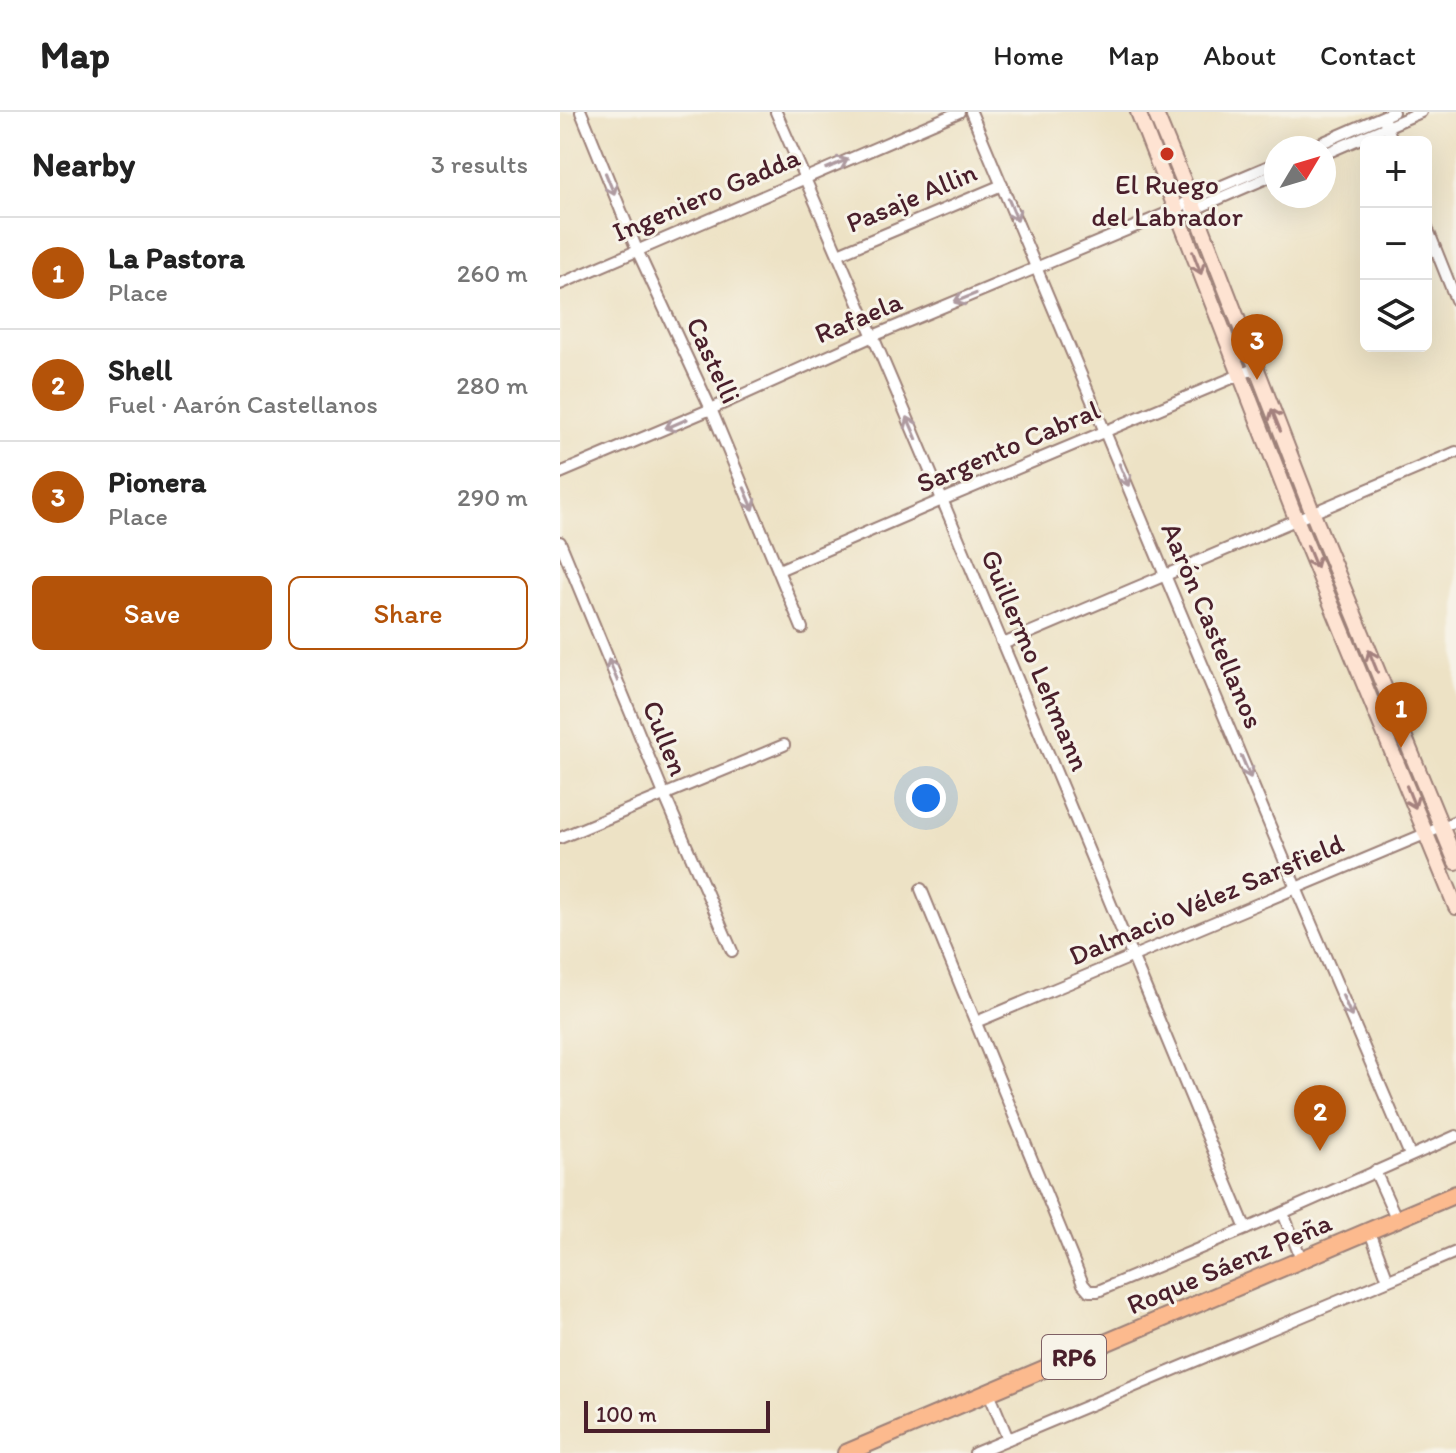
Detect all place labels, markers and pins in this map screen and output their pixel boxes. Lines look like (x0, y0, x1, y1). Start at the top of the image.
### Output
marker: El Ruego del Labrador (1158, 145, 1176, 163)
place label: El Ruego del Labrador (1091, 167, 1243, 233)
pin: 3 (1231, 314, 1283, 380)
pin: 1 (1375, 682, 1427, 748)
pin: 2 (1294, 1085, 1346, 1151)

